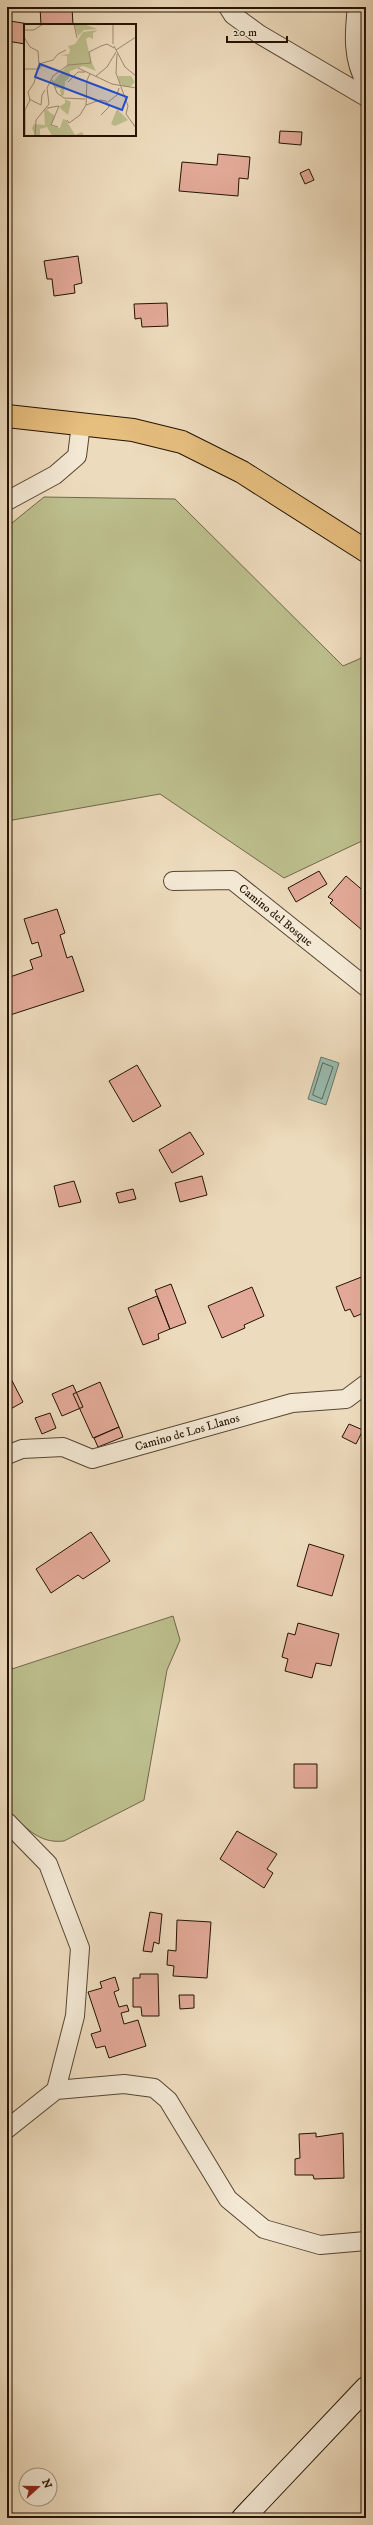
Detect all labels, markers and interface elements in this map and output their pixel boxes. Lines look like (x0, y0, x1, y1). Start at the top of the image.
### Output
scale bar (227, 18, 287, 44)
inset map (24, 24, 136, 136)
text: 20 m (233, 25, 257, 40)
street label: Camino del Bosque (236, 881, 316, 950)
street label: Camino de Los Llanos (133, 1410, 241, 1455)
north arrow (18, 2467, 58, 2507)
text: N (38, 2477, 55, 2490)

